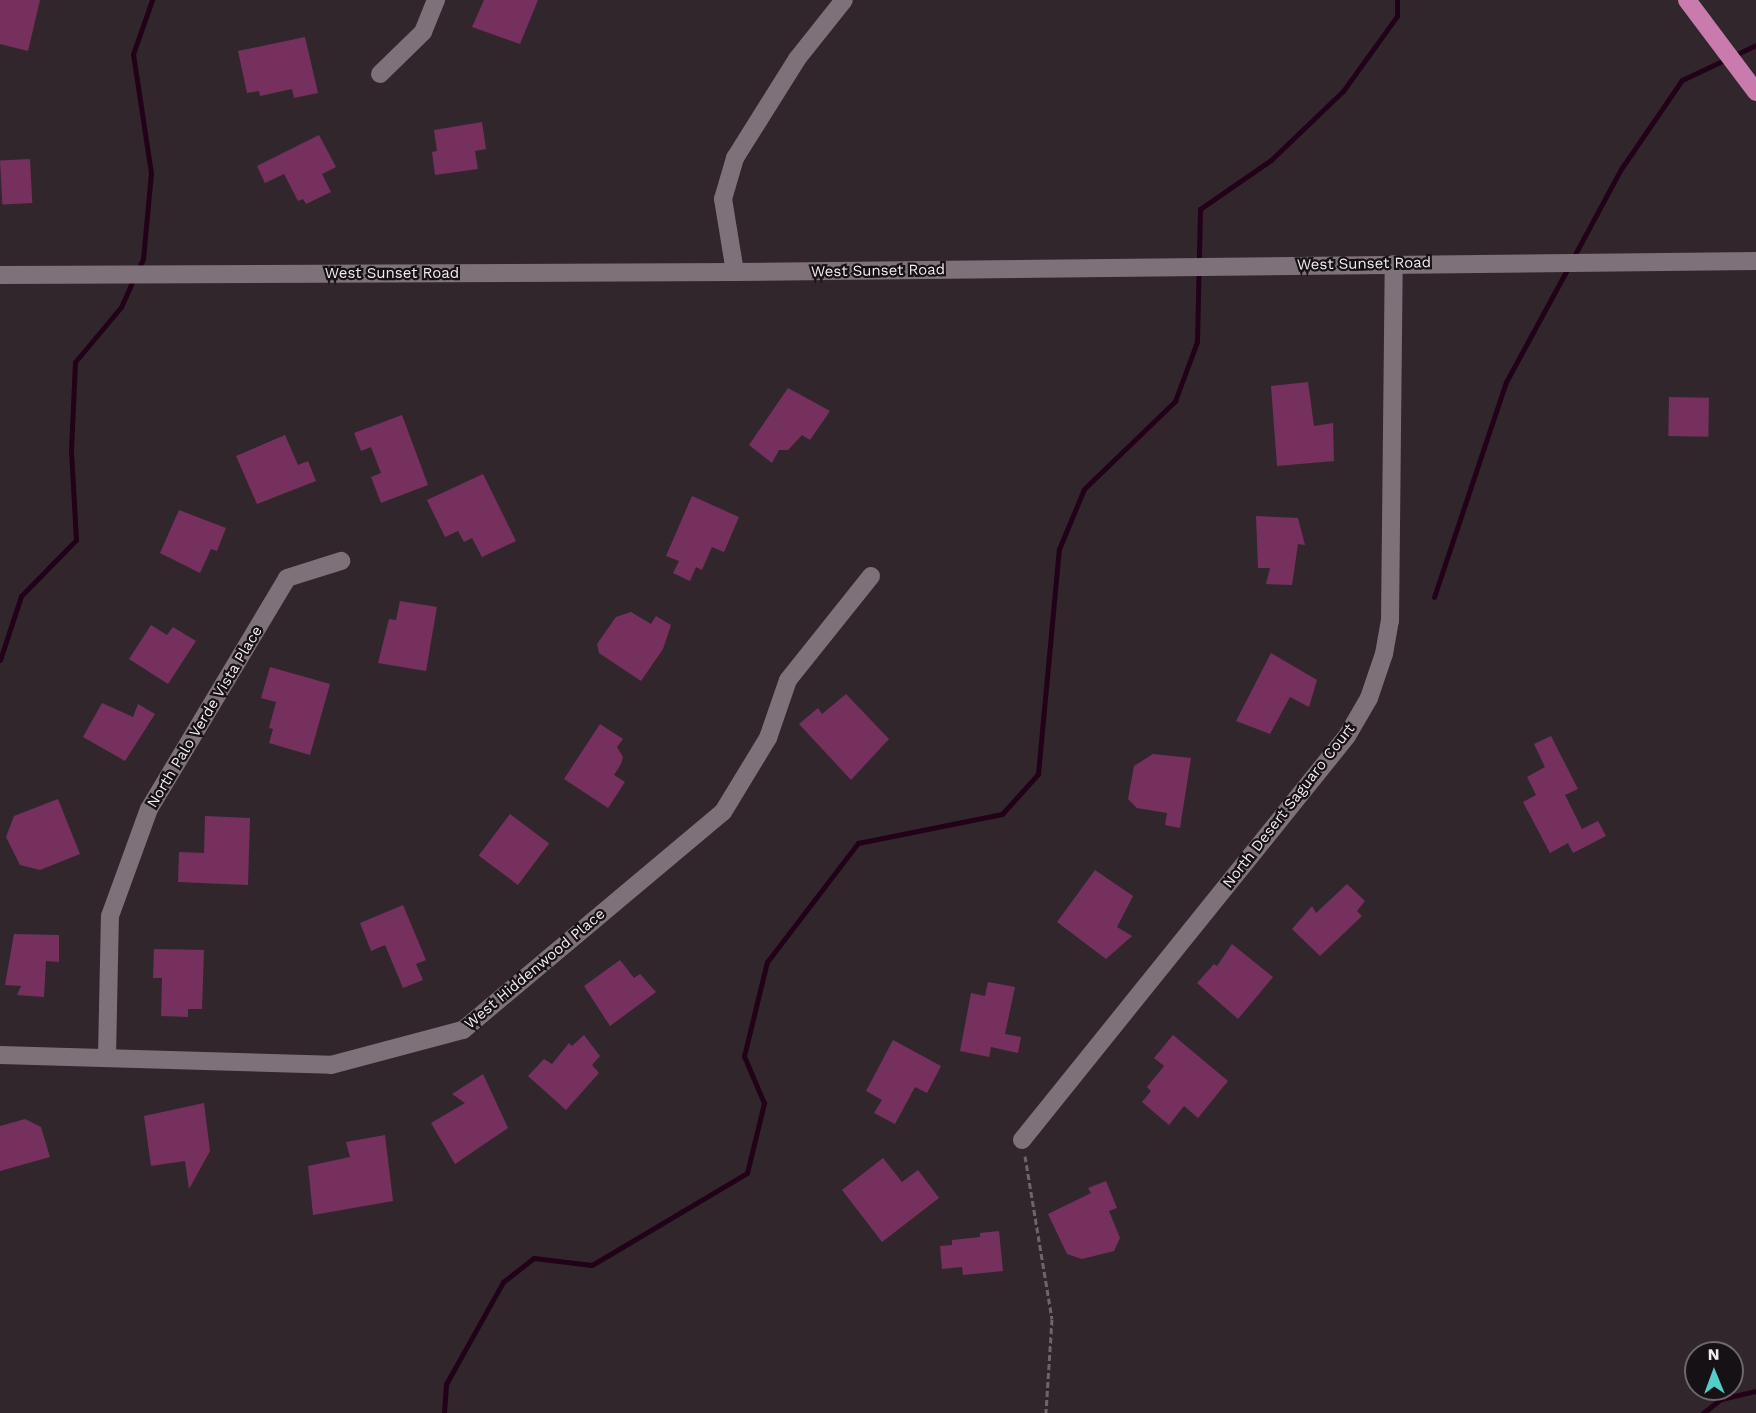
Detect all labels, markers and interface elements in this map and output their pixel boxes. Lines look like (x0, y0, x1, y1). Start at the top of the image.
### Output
street label: West Sunset Road (1297, 254, 1431, 274)
street label: West Sunset Road (811, 261, 945, 281)
street label: West Sunset Road (325, 265, 459, 283)
street label: North Palo Verde Vista Place (143, 622, 267, 812)
street label: North Desert Saguaro Court (1219, 720, 1359, 892)
street label: West Hiddenwood Place (461, 905, 609, 1033)
north arrow (1684, 1341, 1744, 1401)
text: N (1708, 1345, 1720, 1364)

